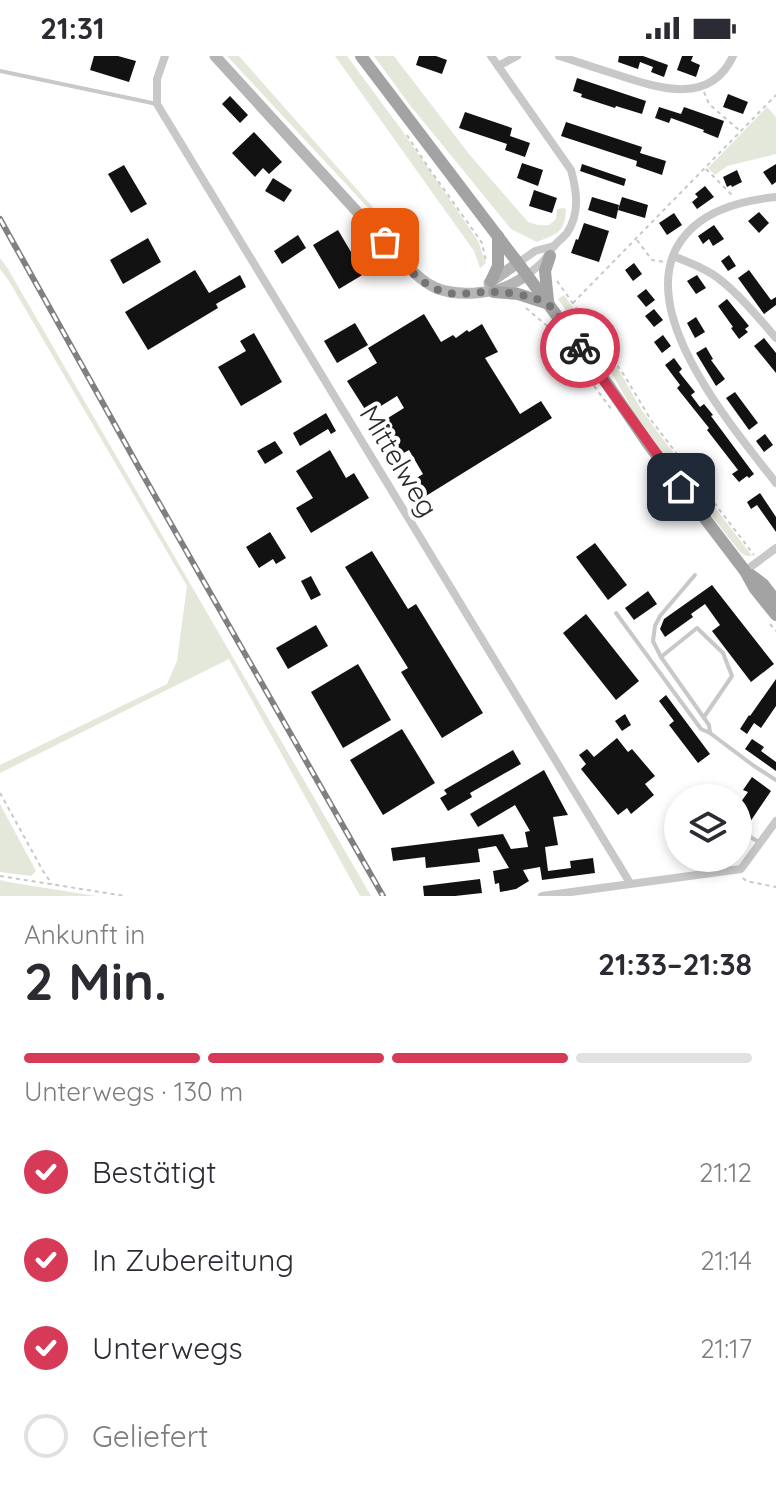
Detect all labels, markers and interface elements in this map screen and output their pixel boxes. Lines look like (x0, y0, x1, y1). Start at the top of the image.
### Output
text: 21:31 (40, 9, 105, 47)
pin (351, 208, 419, 276)
icon: bag (363, 220, 407, 264)
courier (540, 308, 620, 388)
icon: bike (558, 326, 602, 370)
street label: Mittelweg (352, 399, 446, 523)
pin (647, 453, 715, 521)
icon: home (659, 465, 703, 509)
map controls (664, 784, 752, 872)
button: layers (664, 784, 752, 872)
text: Ankunft in (24, 918, 145, 951)
text: 21:33–21:38 (598, 945, 752, 983)
text: 2 Min. (24, 948, 167, 1013)
text: Unterwegs · 130 m (24, 1075, 243, 1108)
icon: check (24, 1150, 68, 1194)
text: Bestätigt (92, 1153, 216, 1191)
text: 21:12 (699, 1156, 752, 1189)
icon: check (24, 1238, 68, 1282)
text: In Zubereitung (92, 1241, 294, 1279)
text: 21:14 (700, 1244, 752, 1277)
icon: check (24, 1326, 68, 1370)
text: Unterwegs (92, 1329, 243, 1367)
text: 21:17 (700, 1332, 752, 1365)
text: Geliefert (92, 1417, 208, 1455)

